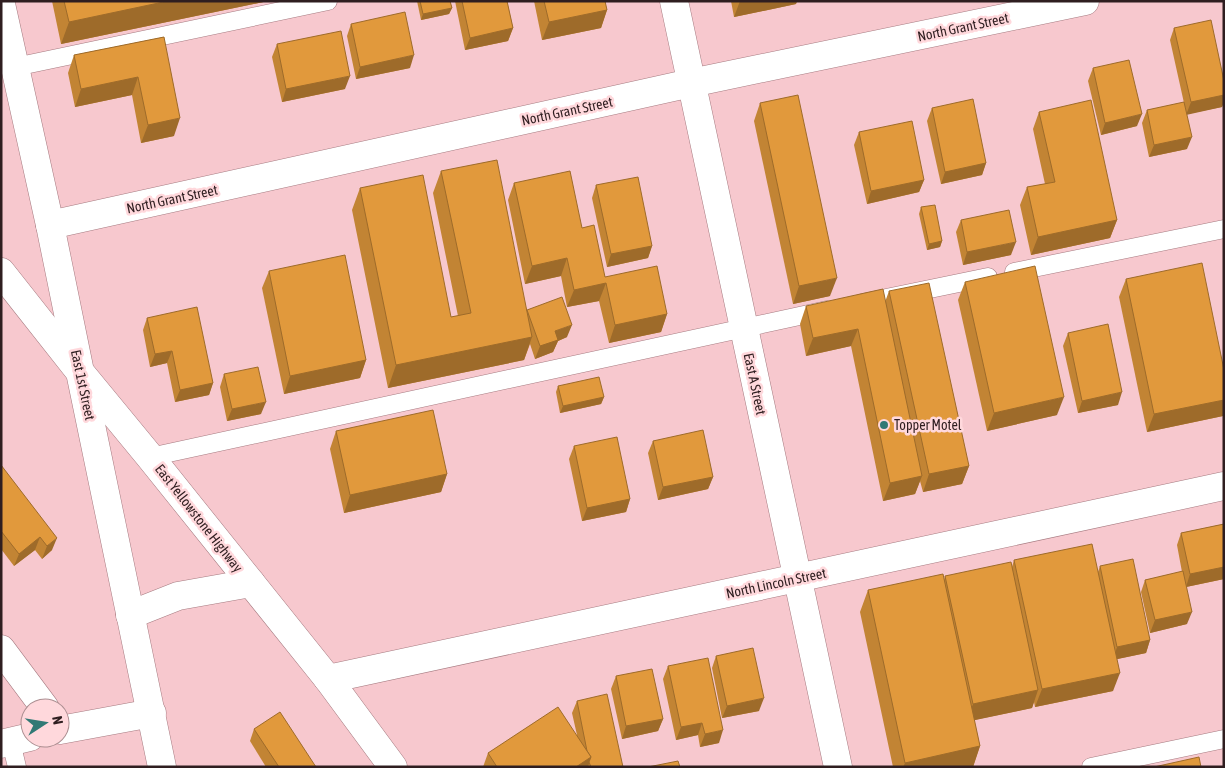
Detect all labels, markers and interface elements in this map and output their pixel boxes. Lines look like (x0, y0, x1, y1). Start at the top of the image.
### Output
street label: North Grant Street (916, 10, 1010, 44)
street label: North Grant Street (520, 94, 614, 128)
street label: North Grant Street (125, 182, 219, 216)
street label: East 1st Street (68, 348, 98, 422)
street label: East A Street (741, 352, 769, 416)
place label: Topper Motel (894, 417, 962, 433)
marker: Topper Motel (878, 419, 890, 431)
street label: East Yellowstone Highway (152, 461, 246, 575)
street label: North Lincoln Street (724, 565, 828, 601)
north arrow (20, 698, 70, 748)
text: N (49, 715, 66, 726)

